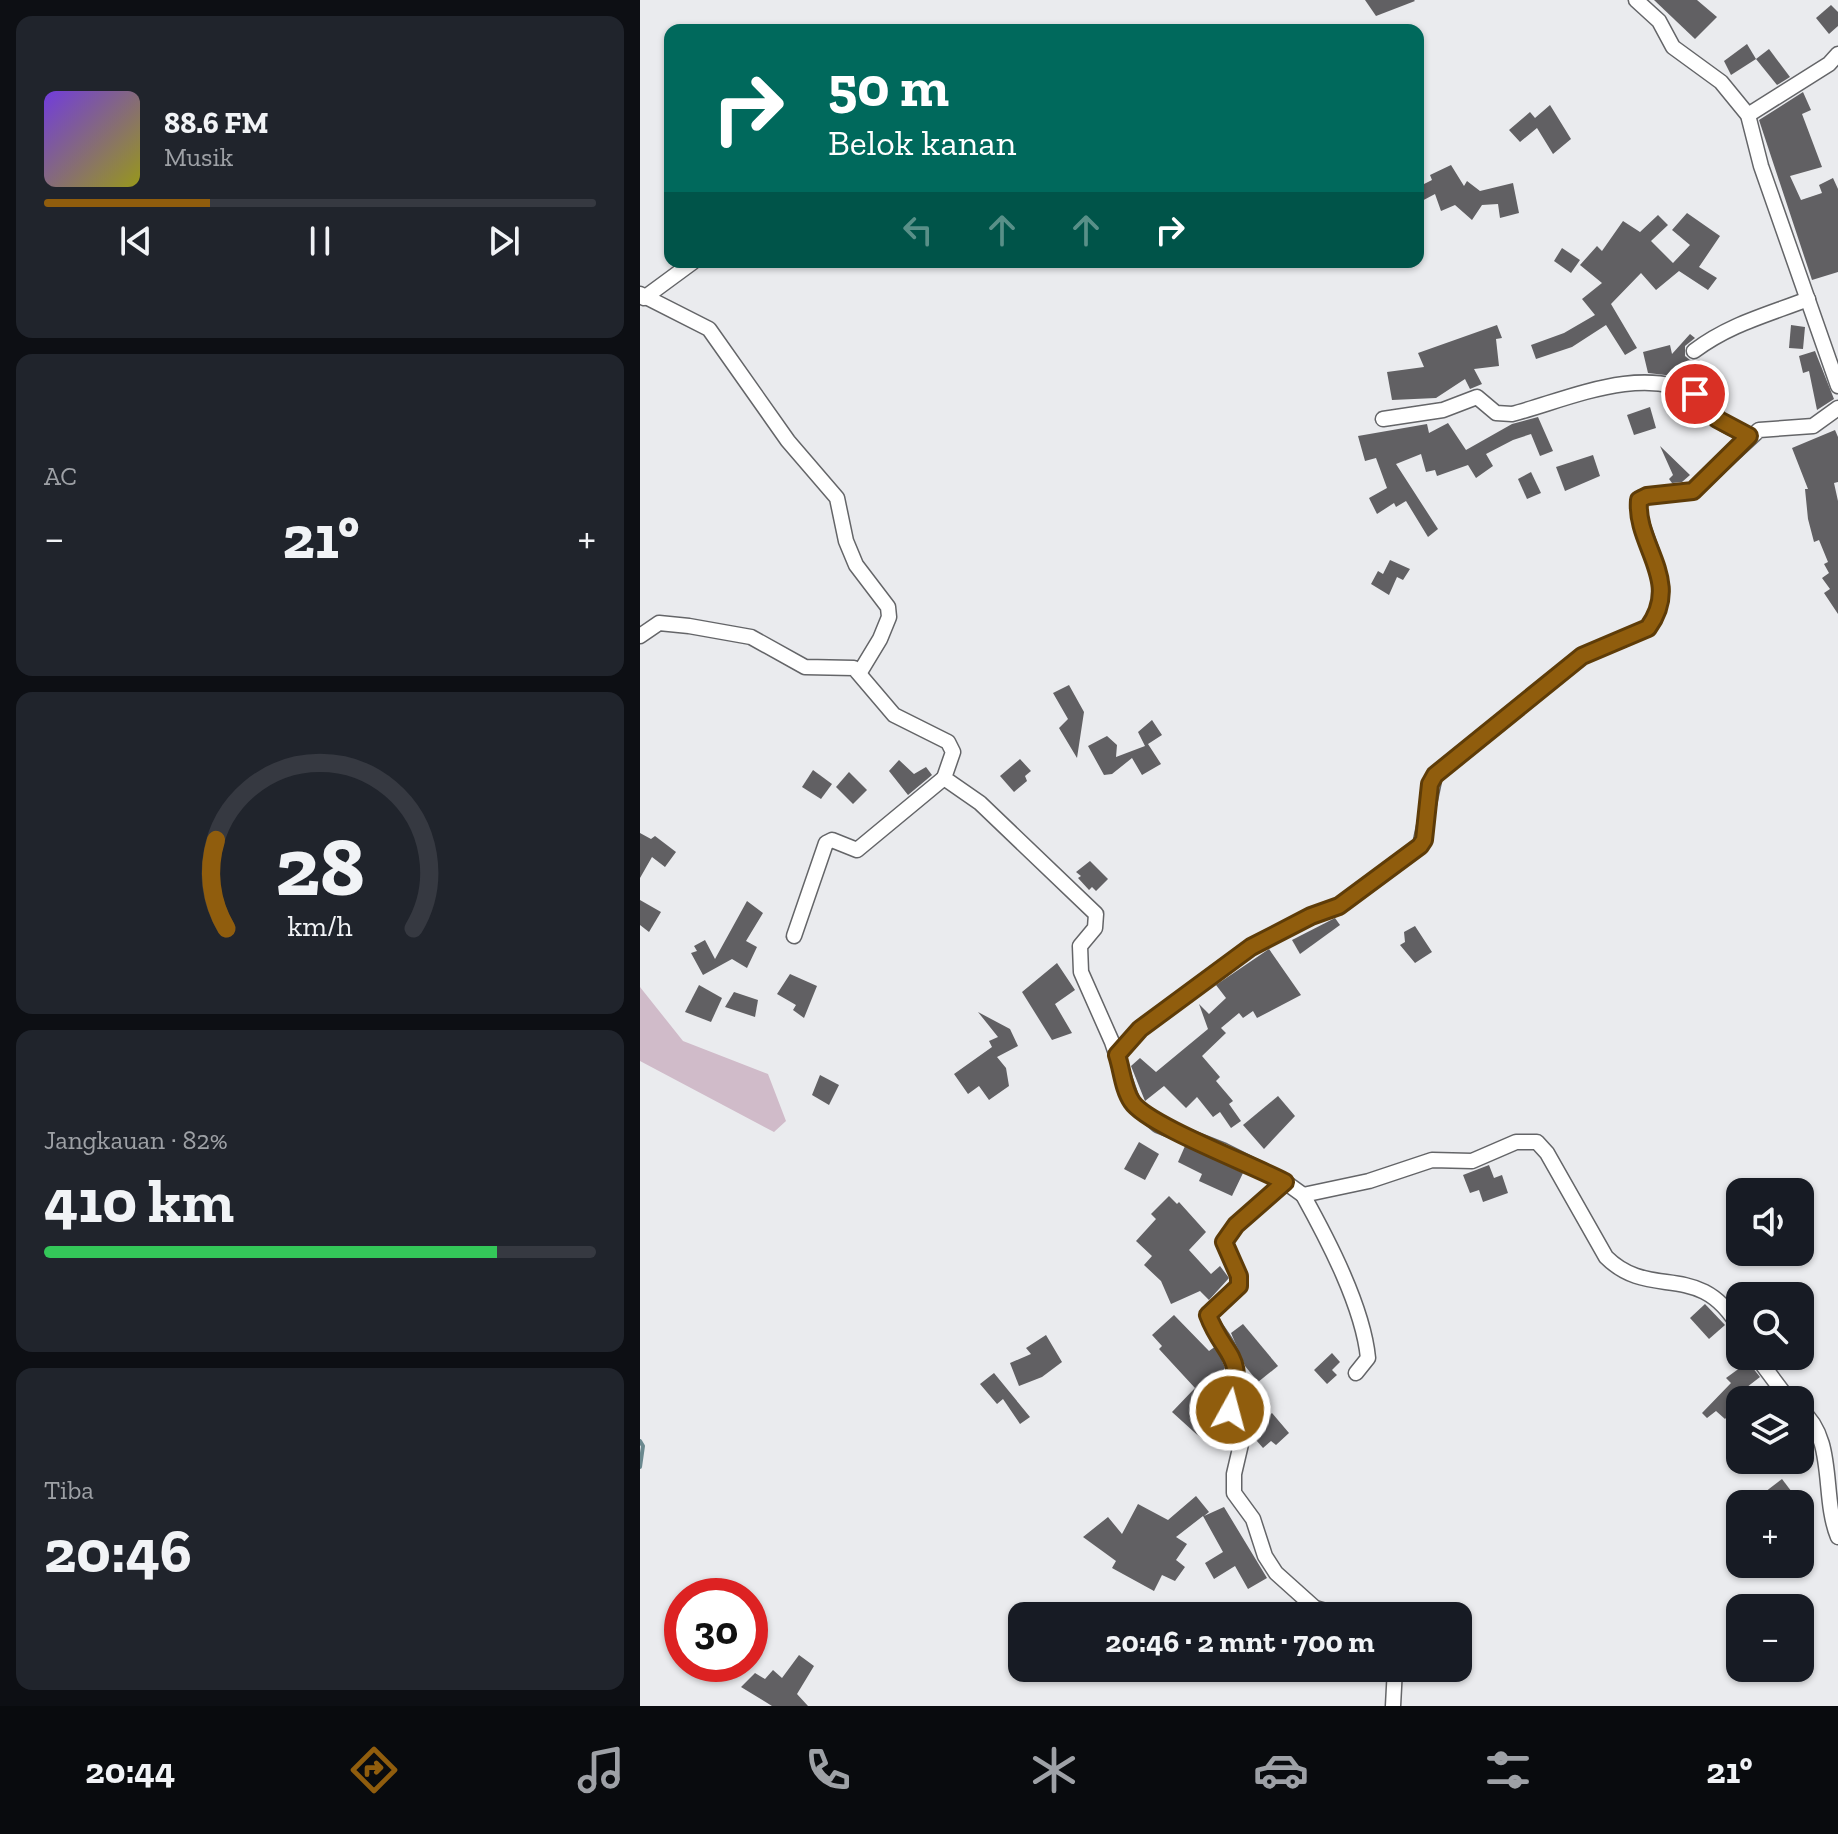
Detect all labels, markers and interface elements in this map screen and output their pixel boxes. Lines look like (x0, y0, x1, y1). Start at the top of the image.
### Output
text: 50 m (828, 53, 949, 120)
icon: right (696, 56, 800, 160)
text: 88.6 FM (164, 105, 268, 141)
text: Belok kanan (828, 121, 1016, 164)
text: Musik (164, 141, 233, 173)
icon: left (896, 208, 940, 252)
icon: ahead (980, 208, 1024, 252)
icon: ahead (1064, 208, 1108, 252)
icon: right (1148, 208, 1192, 252)
icon: previous (114, 219, 158, 263)
icon: pause (298, 219, 342, 263)
icon: next (482, 219, 526, 263)
pin (1661, 360, 1729, 428)
icon: arrive (1673, 372, 1717, 416)
text: AC (44, 460, 77, 492)
text: 21° (282, 501, 360, 573)
text: − (44, 511, 65, 564)
text: + (577, 511, 596, 564)
text: 28 (275, 816, 365, 916)
text: km/h (287, 909, 353, 943)
text: Jangkauan · 82% (44, 1124, 228, 1156)
text: 410 km (44, 1165, 234, 1237)
map controls (1726, 1178, 1814, 1682)
button: sound (1726, 1178, 1814, 1266)
button: search (1726, 1282, 1814, 1370)
position arrow (1188, 1368, 1272, 1452)
button: layers (1726, 1386, 1814, 1474)
text: Tiba (44, 1474, 94, 1506)
button: + (1726, 1490, 1814, 1578)
text: 20:46 (44, 1515, 192, 1587)
speed limit sign: 30 (664, 1578, 768, 1682)
button: − (1726, 1594, 1814, 1682)
text: 20:46 · 2 mnt · 700 m (1105, 1624, 1375, 1660)
icon: directions (346, 1742, 402, 1798)
icon: music (573, 1742, 629, 1798)
icon: phone (800, 1742, 856, 1798)
icon: climate (1026, 1742, 1082, 1798)
icon: car (1253, 1742, 1309, 1798)
icon: filters (1480, 1742, 1536, 1798)
text: 20:44 (85, 1749, 175, 1792)
text: 21° (1706, 1749, 1753, 1792)

